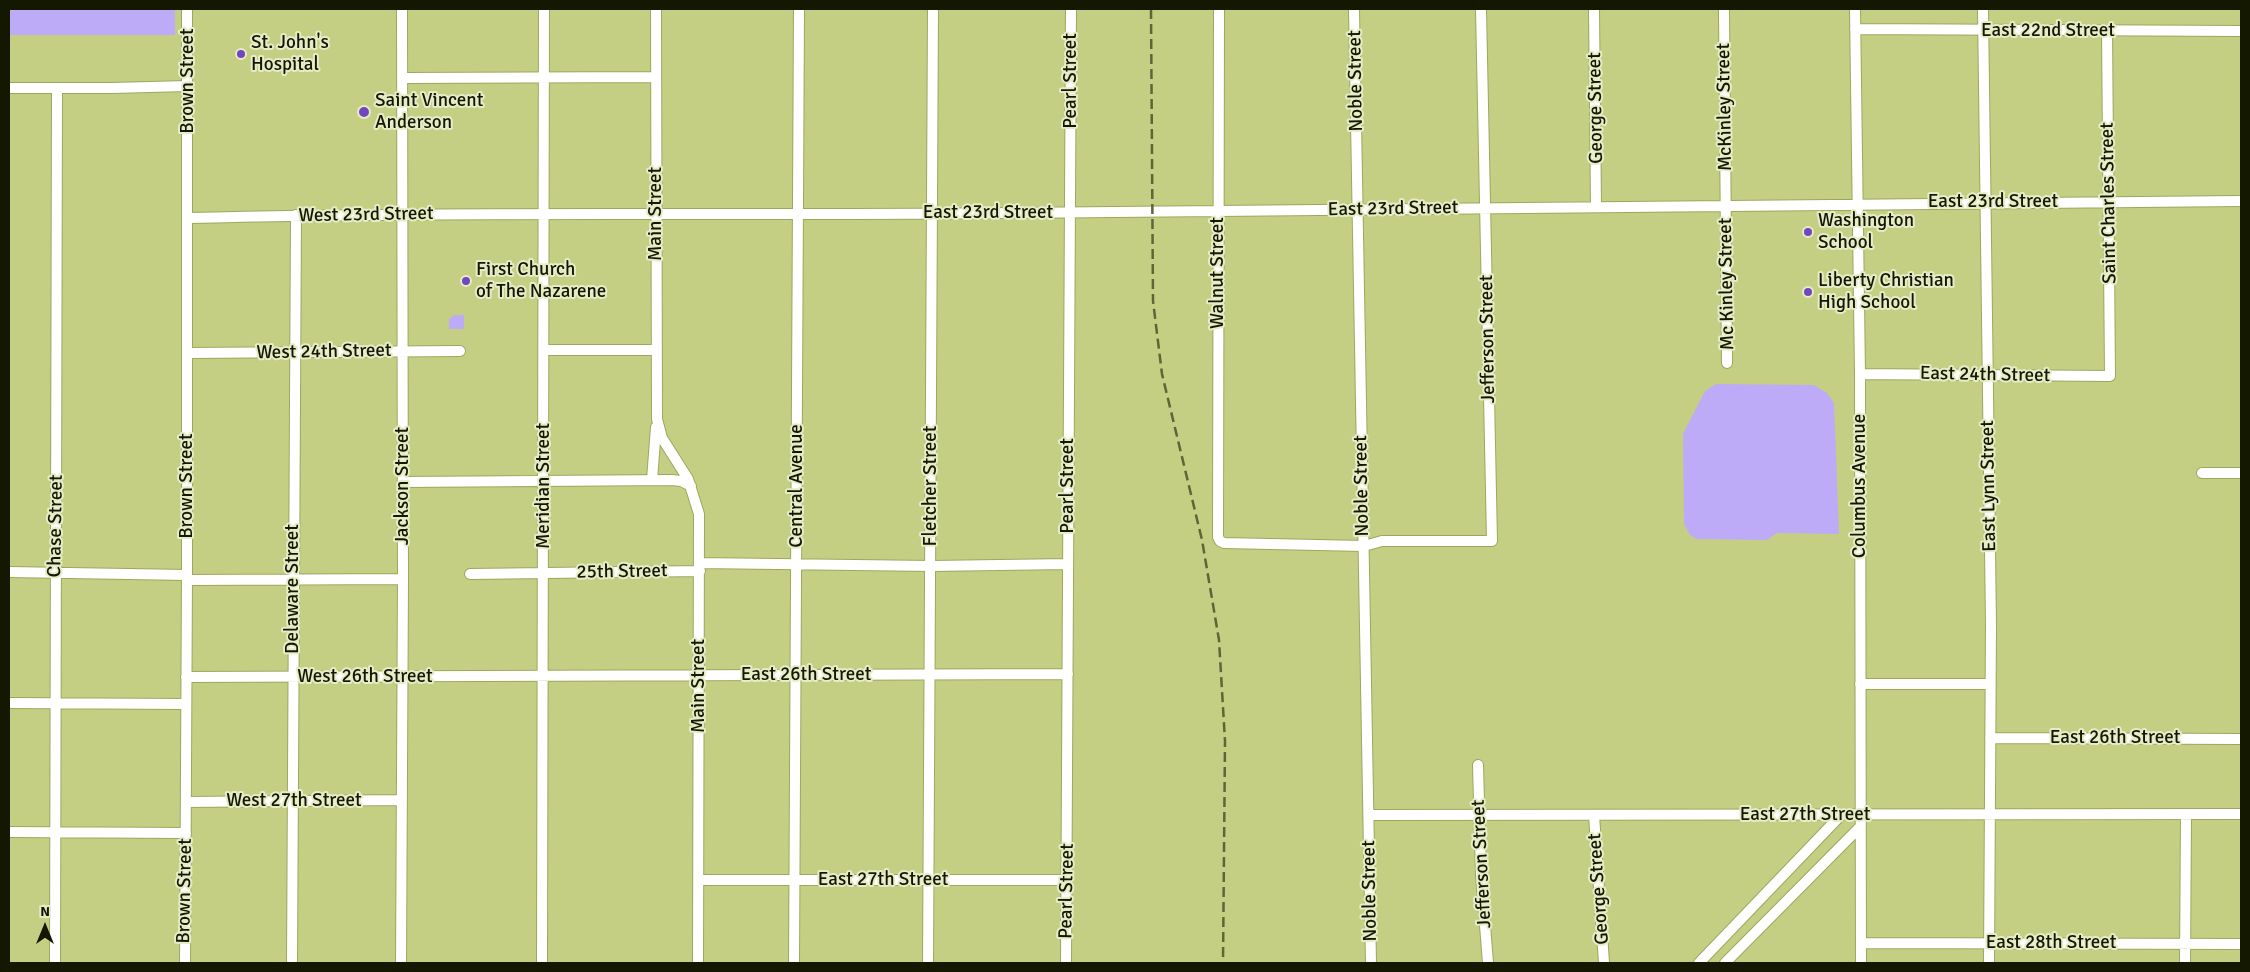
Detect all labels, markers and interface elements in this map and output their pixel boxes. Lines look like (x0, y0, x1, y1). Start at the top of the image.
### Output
street label: East 22nd Street (1981, 20, 2115, 42)
street label: Brown Street (177, 28, 199, 134)
street label: Noble Street (1344, 30, 1368, 132)
place label: St. John's Hospital (251, 32, 329, 76)
street label: Pearl Street (1060, 33, 1082, 129)
street label: McKinley Street (1712, 43, 1738, 171)
marker: St. John's Hospital (235, 48, 247, 60)
street label: George Street (1584, 52, 1608, 164)
place label: Saint Vincent Anderson (375, 90, 483, 134)
marker: Saint Vincent Anderson (357, 105, 371, 119)
street label: Saint Charles Street (2096, 122, 2122, 284)
street label: Main Street (645, 167, 667, 261)
street label: East 23rd Street (1928, 191, 2058, 213)
street label: East 23rd Street (1328, 196, 1458, 222)
street label: West 23rd Street (298, 202, 434, 228)
street label: East 23rd Street (923, 202, 1053, 224)
place label: Washington School (1818, 210, 1914, 254)
street label: Walnut Street (1207, 217, 1229, 329)
street label: Mc Kinley Street (1714, 218, 1740, 350)
marker: Washington School (1802, 226, 1814, 238)
place label: First Church of The Nazarene (476, 259, 606, 303)
place label: Liberty Christian High School (1818, 270, 1954, 314)
street label: Jefferson Street (1475, 274, 1501, 404)
marker: First Church of The Nazarene (460, 275, 472, 287)
marker: Liberty Christian High School (1802, 286, 1814, 298)
street label: West 24th Street (256, 339, 392, 365)
street label: East 24th Street (1920, 362, 2050, 388)
street label: Columbus Avenue (1849, 414, 1871, 558)
street label: East Lynn Street (1976, 420, 2002, 552)
street label: Meridian Street (533, 423, 555, 549)
street label: Central Avenue (786, 424, 808, 548)
street label: Fletcher Street (920, 426, 942, 546)
street label: Jackson Street (392, 427, 414, 545)
street label: Brown Street (176, 433, 198, 539)
street label: Noble Street (1350, 435, 1374, 537)
street label: Pearl Street (1057, 438, 1079, 534)
street label: Chase Street (44, 474, 68, 578)
street label: Delaware Street (282, 524, 304, 654)
street label: 25th Street (576, 560, 668, 584)
street label: Main Street (688, 639, 710, 733)
street label: East 26th Street (741, 664, 871, 686)
street label: West 26th Street (297, 666, 433, 688)
street label: East 26th Street (2050, 727, 2180, 749)
street label: West 27th Street (226, 790, 362, 812)
street label: Jefferson Street (1467, 799, 1497, 929)
street label: East 27th Street (1740, 804, 1870, 826)
street label: George Street (1584, 833, 1614, 945)
street label: Brown Street (173, 838, 197, 944)
street label: Noble Street (1358, 840, 1382, 942)
street label: Pearl Street (1055, 843, 1079, 939)
street label: East 27th Street (818, 869, 948, 891)
north arrow (20, 902, 70, 952)
text: N (40, 903, 50, 920)
street label: East 28th Street (1986, 932, 2116, 954)

